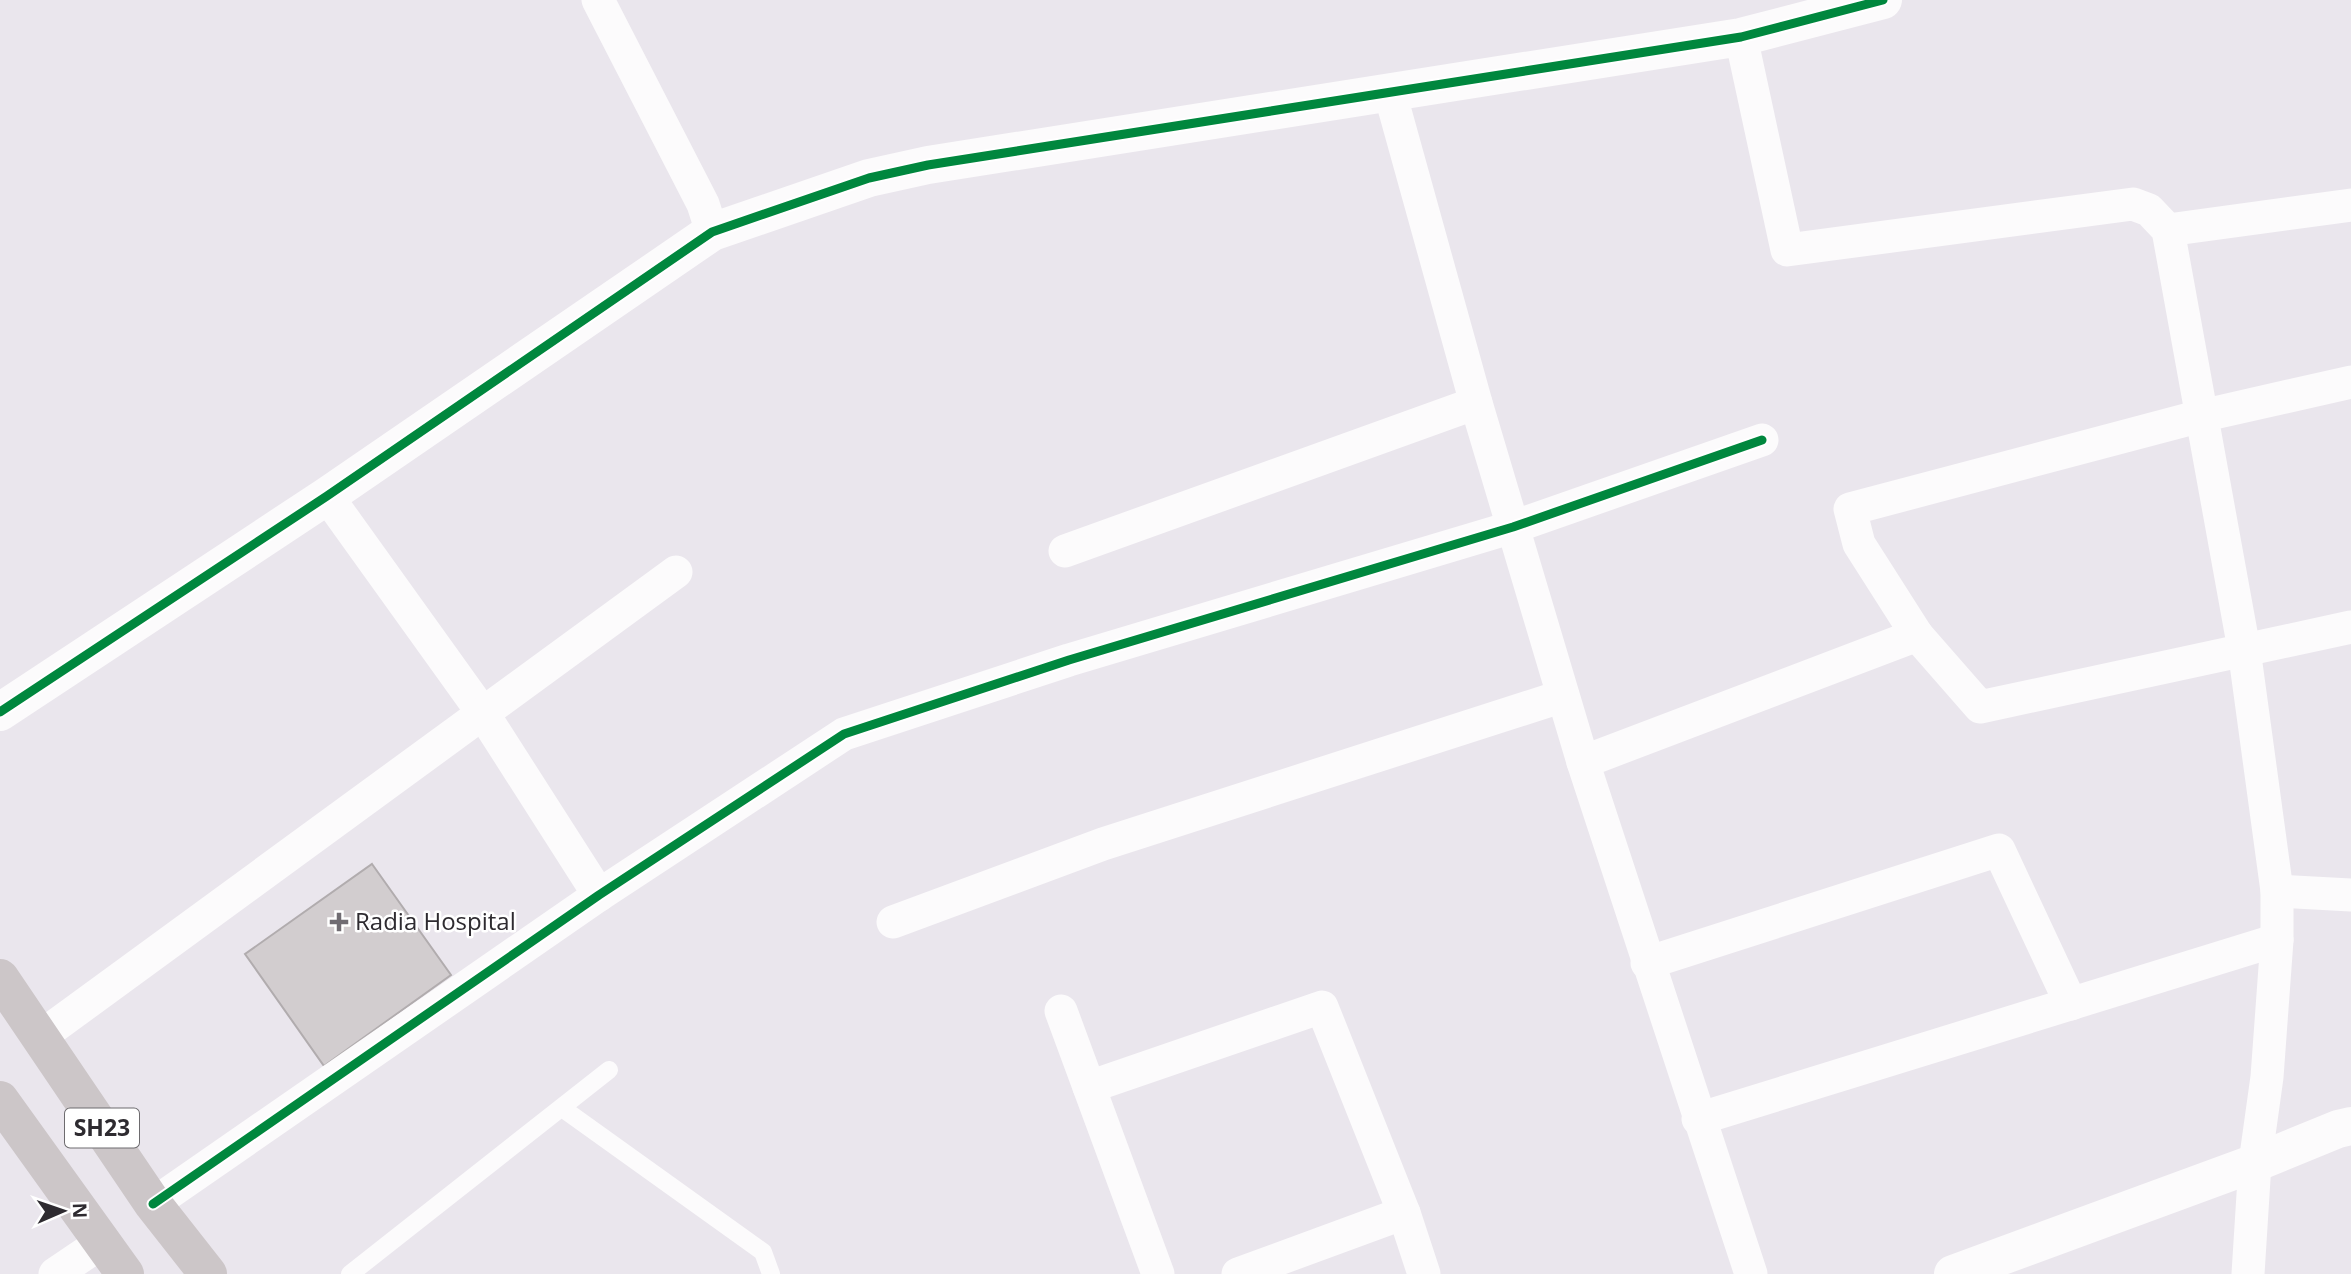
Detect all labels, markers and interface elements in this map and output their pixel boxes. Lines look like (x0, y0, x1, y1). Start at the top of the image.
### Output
place label: Radia Hospital (355, 904, 516, 937)
marker: Radia Hospital (329, 912, 349, 932)
road number: SH23 (65, 1108, 139, 1148)
north arrow (28, 1176, 98, 1246)
text: N (67, 1202, 93, 1219)

